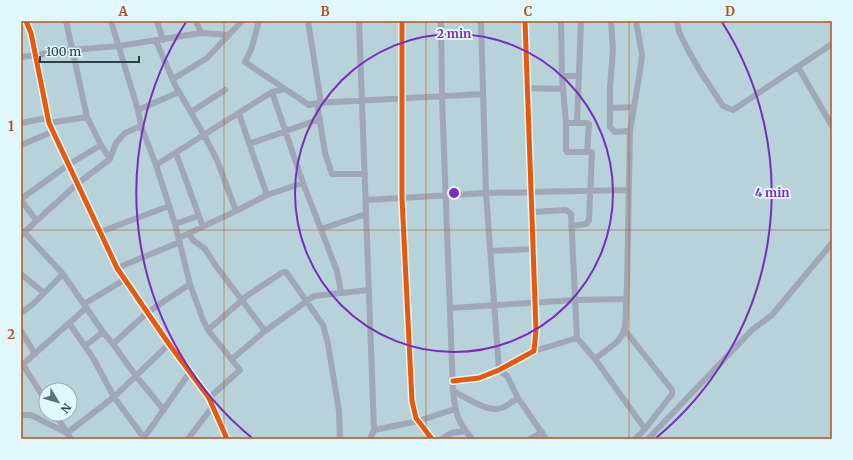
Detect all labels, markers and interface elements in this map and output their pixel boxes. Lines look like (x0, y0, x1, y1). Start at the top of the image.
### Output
text: A (117, 3, 128, 20)
text: B (320, 3, 330, 20)
text: C (524, 3, 533, 20)
text: D (725, 3, 735, 20)
text: 2 min (437, 26, 471, 41)
scale bar (40, 38, 139, 64)
text: 100 m (46, 44, 81, 59)
text: 1 (8, 118, 14, 135)
text: 4 min (755, 185, 789, 200)
centre of rings (447, 186, 461, 200)
text: 2 (7, 326, 15, 343)
north arrow (38, 382, 78, 422)
text: N (58, 400, 74, 416)

